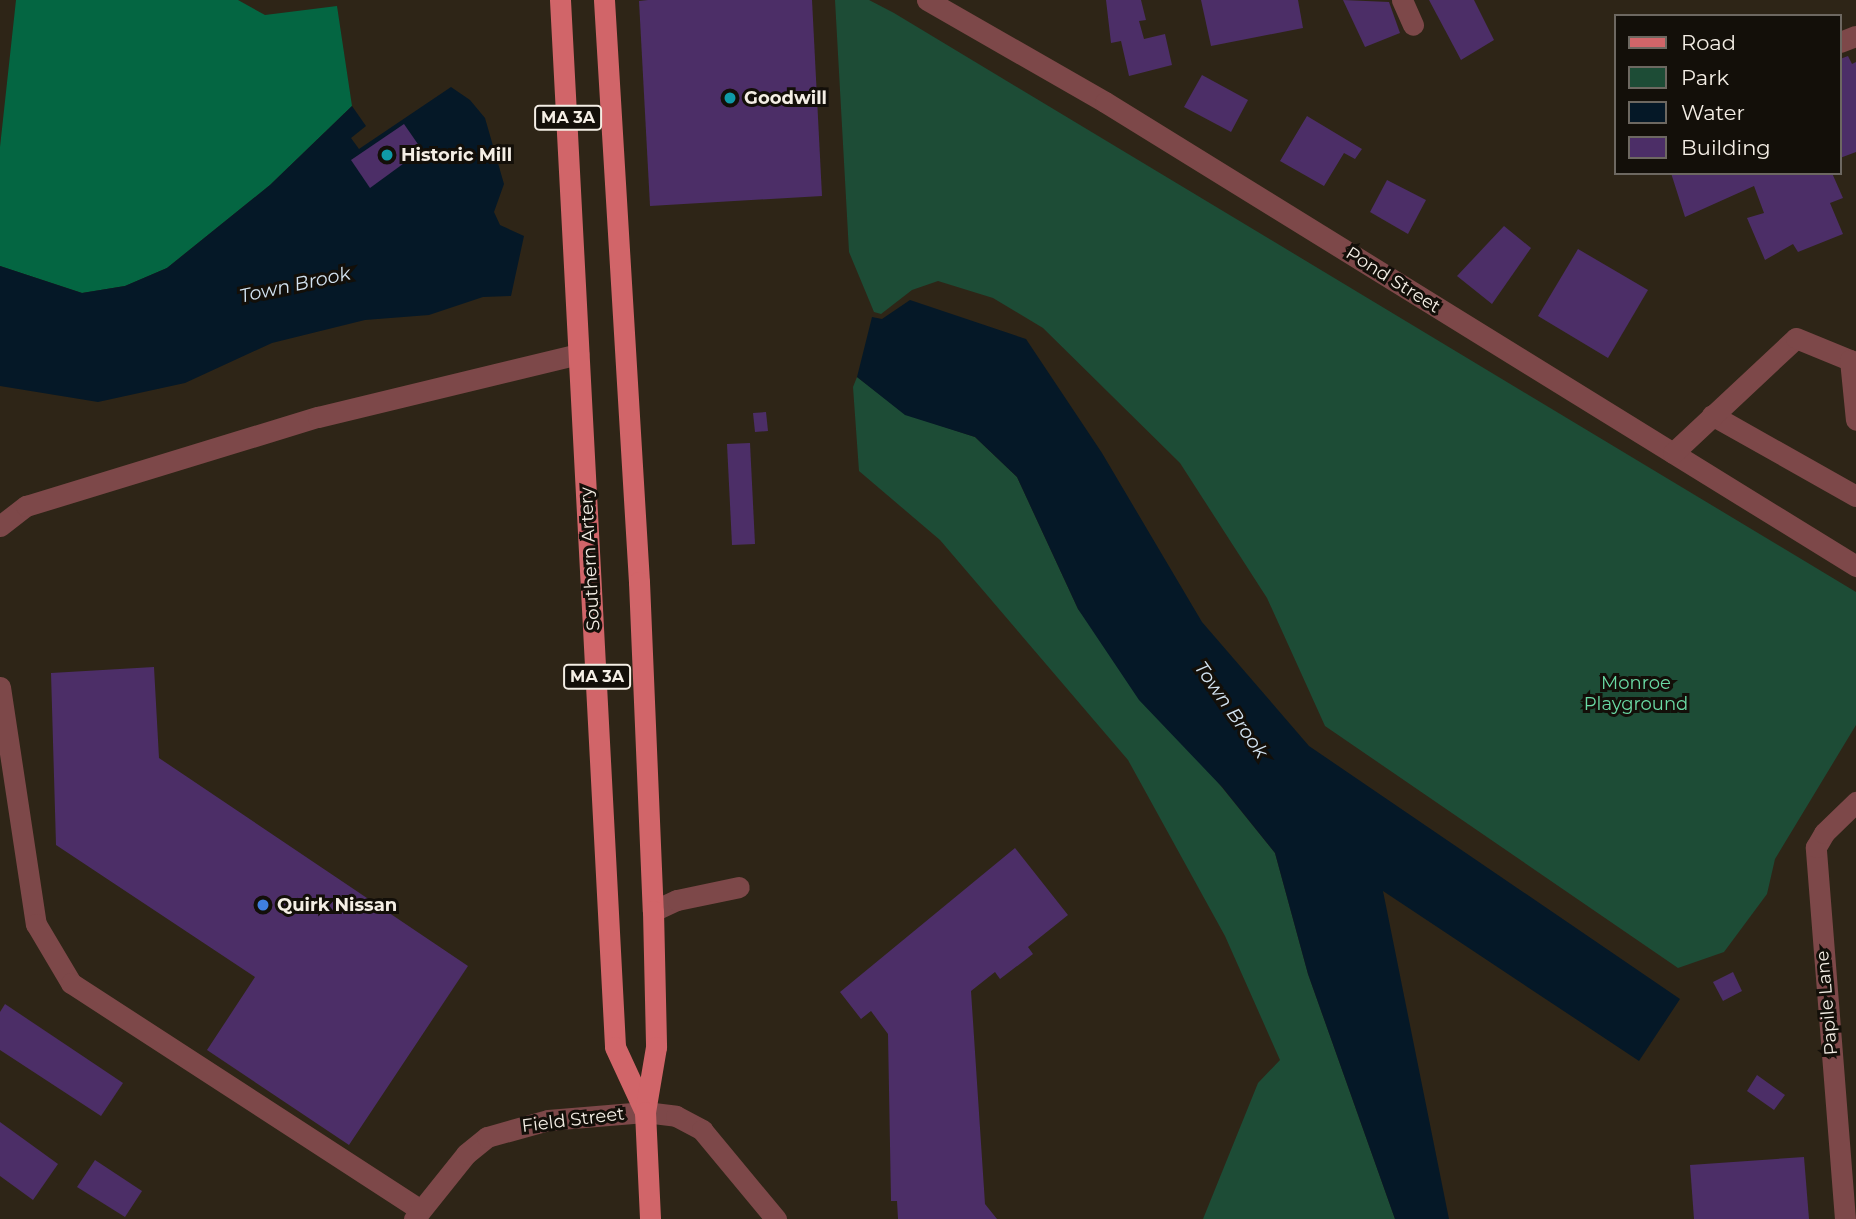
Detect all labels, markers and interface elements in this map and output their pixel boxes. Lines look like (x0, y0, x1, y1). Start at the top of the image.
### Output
legend (1615, 14, 1842, 175)
text: Road (1681, 30, 1736, 55)
text: Park (1681, 65, 1729, 90)
place label: Goodwill (744, 87, 827, 109)
marker: Goodwill (722, 90, 738, 106)
text: Water (1681, 100, 1745, 125)
road number: MA 3A (533, 106, 603, 130)
text: Building (1681, 135, 1771, 160)
place label: Historic Mill (401, 144, 512, 166)
marker: Historic Mill (379, 147, 395, 163)
street label: Pond Street (1342, 242, 1444, 318)
water label: Town Brook (237, 262, 353, 308)
street label: Southern Artery (575, 487, 605, 631)
water label: Town Brook (1189, 657, 1273, 763)
road number: MA 3A (562, 664, 632, 690)
park label: Monroe Playground (1584, 673, 1688, 716)
place label: Quirk Nissan (277, 894, 397, 916)
marker: Quirk Nissan (255, 897, 271, 913)
street label: Papile Lane (1812, 950, 1842, 1056)
street label: Field Street (520, 1103, 626, 1137)

